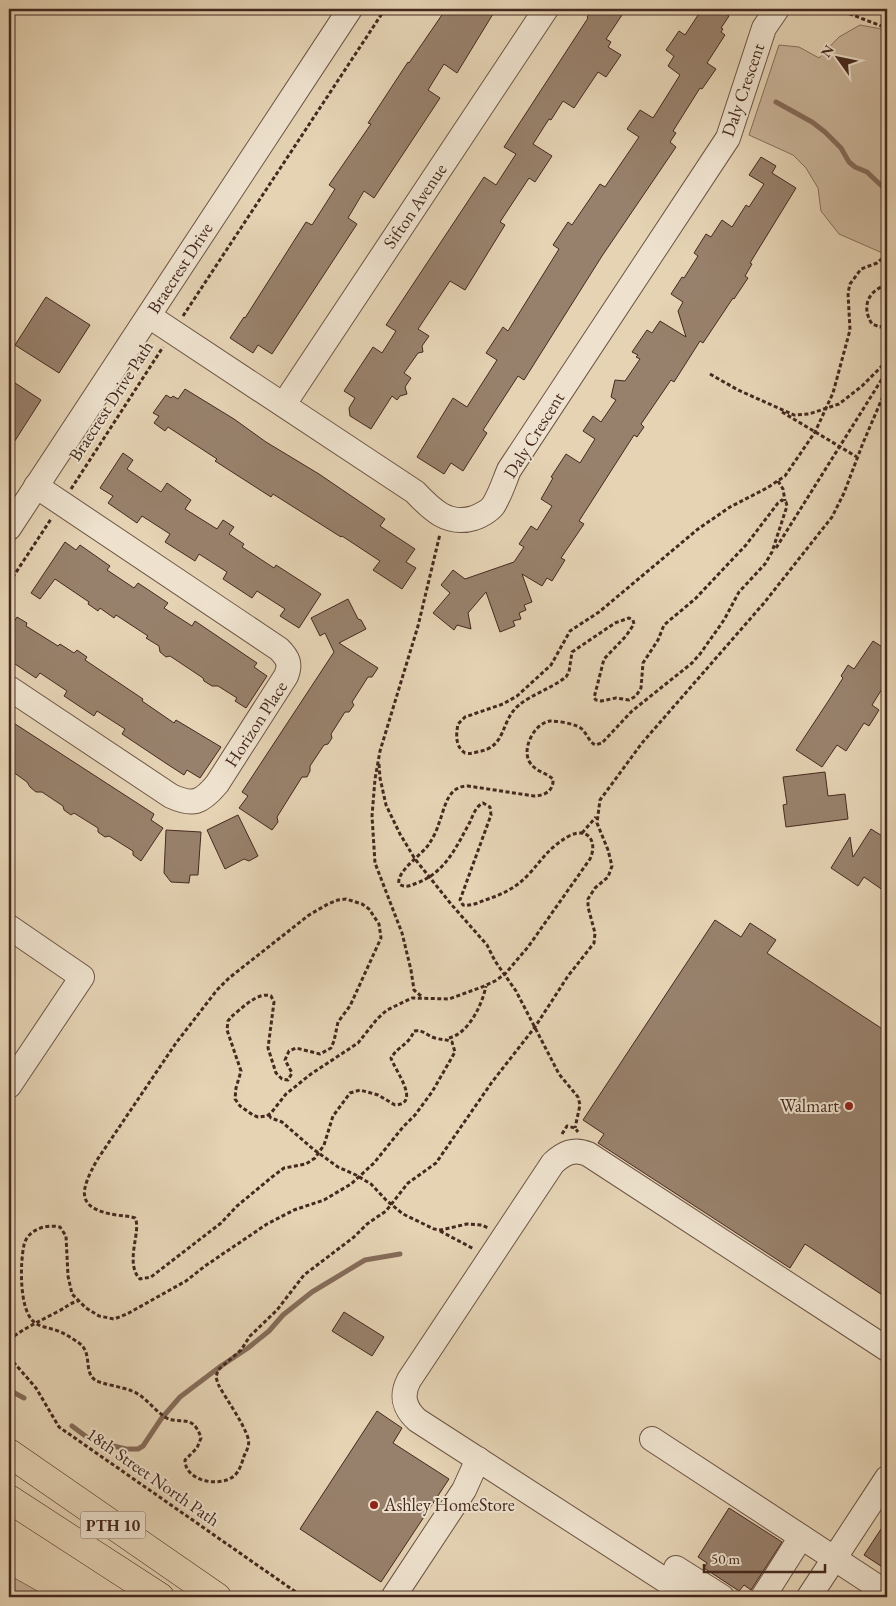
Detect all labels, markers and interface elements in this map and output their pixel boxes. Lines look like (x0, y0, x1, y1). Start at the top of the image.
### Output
north arrow (814, 32, 864, 82)
street label: Daly Crescent (716, 40, 769, 140)
text: N (816, 41, 838, 61)
street label: Sifton Avenue (378, 159, 451, 253)
street label: Braecrest Drive (142, 218, 218, 318)
street label: Braecrest Drive Path (63, 336, 158, 465)
street label: Daly Crescent (498, 387, 569, 482)
street label: Horizon Place (219, 676, 292, 771)
place label: Walmart (780, 1094, 839, 1117)
marker: Walmart (843, 1100, 855, 1112)
street label: 18th Street North Path (82, 1422, 225, 1531)
place label: Ashley HomeStore (383, 1493, 515, 1516)
marker: Ashley HomeStore (368, 1499, 380, 1511)
road number: PTH 10 (80, 1512, 146, 1538)
scale bar (704, 1541, 825, 1573)
text: 50 m (711, 1549, 740, 1568)

